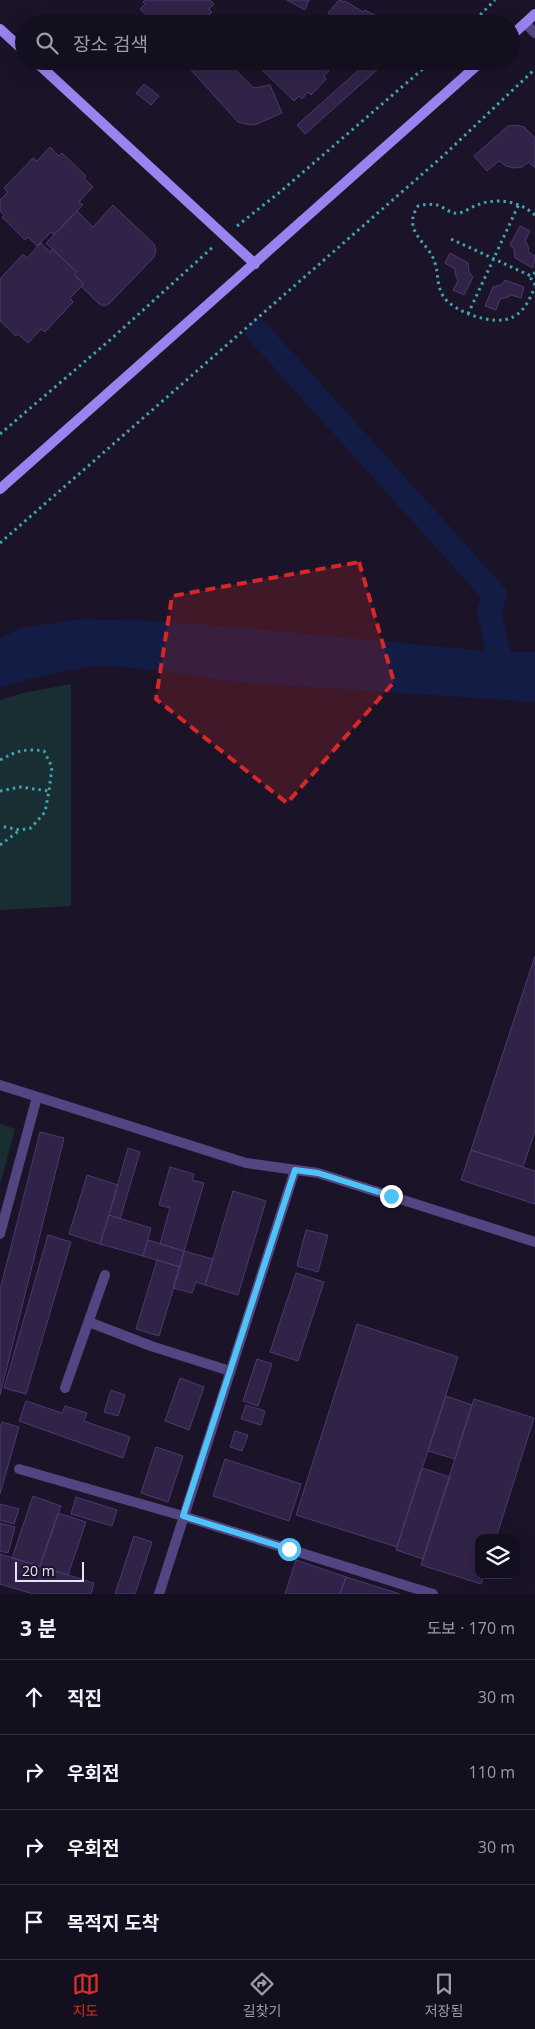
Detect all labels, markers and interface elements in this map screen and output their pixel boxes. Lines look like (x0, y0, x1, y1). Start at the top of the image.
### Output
search box (15, 15, 520, 70)
icon: search (33, 29, 61, 57)
text: 장소 검색 (73, 31, 148, 57)
route end (380, 1185, 403, 1208)
map controls (475, 1534, 520, 1579)
button: layers (475, 1534, 520, 1579)
route start (278, 1538, 301, 1561)
scale bar (15, 1559, 84, 1582)
text: 20 m (22, 1561, 55, 1580)
text: 3 분 (20, 1614, 57, 1642)
text: 도보 · 170 m (427, 1617, 515, 1639)
icon: ahead (20, 1683, 48, 1711)
text: 직진 (67, 1685, 102, 1711)
text: 30 m (478, 1686, 515, 1708)
icon: right (20, 1758, 48, 1786)
text: 우회전 (67, 1760, 119, 1786)
text: 110 m (469, 1761, 515, 1783)
icon: right (20, 1833, 48, 1861)
text: 우회전 (67, 1835, 119, 1861)
text: 30 m (478, 1836, 515, 1858)
icon: arrive (20, 1908, 48, 1936)
text: 목적지 도착 (67, 1910, 159, 1936)
tab: 지도 (72, 1970, 100, 2020)
tab: 길찾기 (243, 1970, 281, 2020)
tab: 저장됨 (425, 1970, 463, 2020)

